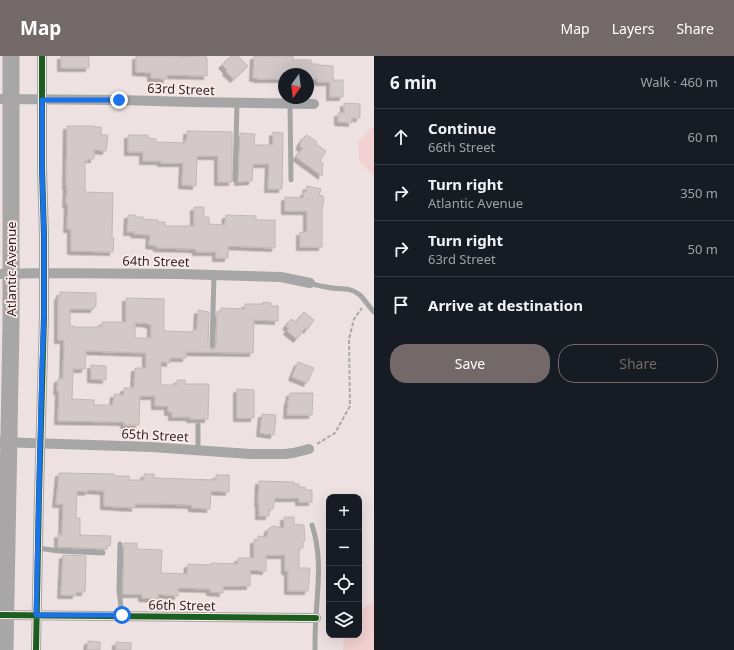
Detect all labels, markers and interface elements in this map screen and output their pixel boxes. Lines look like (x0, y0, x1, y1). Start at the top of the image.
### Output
text: Map (20, 15, 61, 41)
text: Map (561, 19, 590, 38)
text: Layers (612, 19, 654, 38)
text: Share (676, 19, 714, 38)
north arrow (278, 68, 314, 104)
text: 6 min (390, 71, 437, 94)
text: Walk · 460 m (640, 73, 718, 91)
street label: 63rd Street (147, 79, 215, 99)
route end (110, 91, 128, 109)
text: Continue (428, 118, 496, 138)
icon: ahead (390, 126, 412, 148)
text: 60 m (688, 128, 718, 146)
text: 66th Street (428, 138, 495, 156)
text: Turn right (428, 174, 503, 194)
icon: right (390, 182, 412, 204)
text: 350 m (680, 184, 718, 202)
text: Atlantic Avenue (428, 194, 523, 212)
street label: Atlantic Avenue (2, 222, 20, 317)
text: Turn right (428, 230, 503, 250)
icon: right (390, 238, 412, 260)
text: 50 m (688, 240, 718, 258)
text: 63rd Street (428, 250, 496, 268)
street label: 64th Street (122, 251, 190, 271)
icon: arrive (390, 294, 412, 316)
text: Arrive at destination (428, 295, 583, 315)
button: Save (390, 344, 550, 383)
button: Share (558, 344, 718, 383)
street label: 65th Street (121, 424, 189, 446)
map controls (326, 494, 362, 638)
button: + (326, 494, 362, 530)
button: − (326, 530, 362, 566)
button: locate (326, 566, 362, 602)
street label: 66th Street (148, 595, 216, 615)
button: layers (326, 602, 362, 638)
route start (113, 606, 131, 624)

